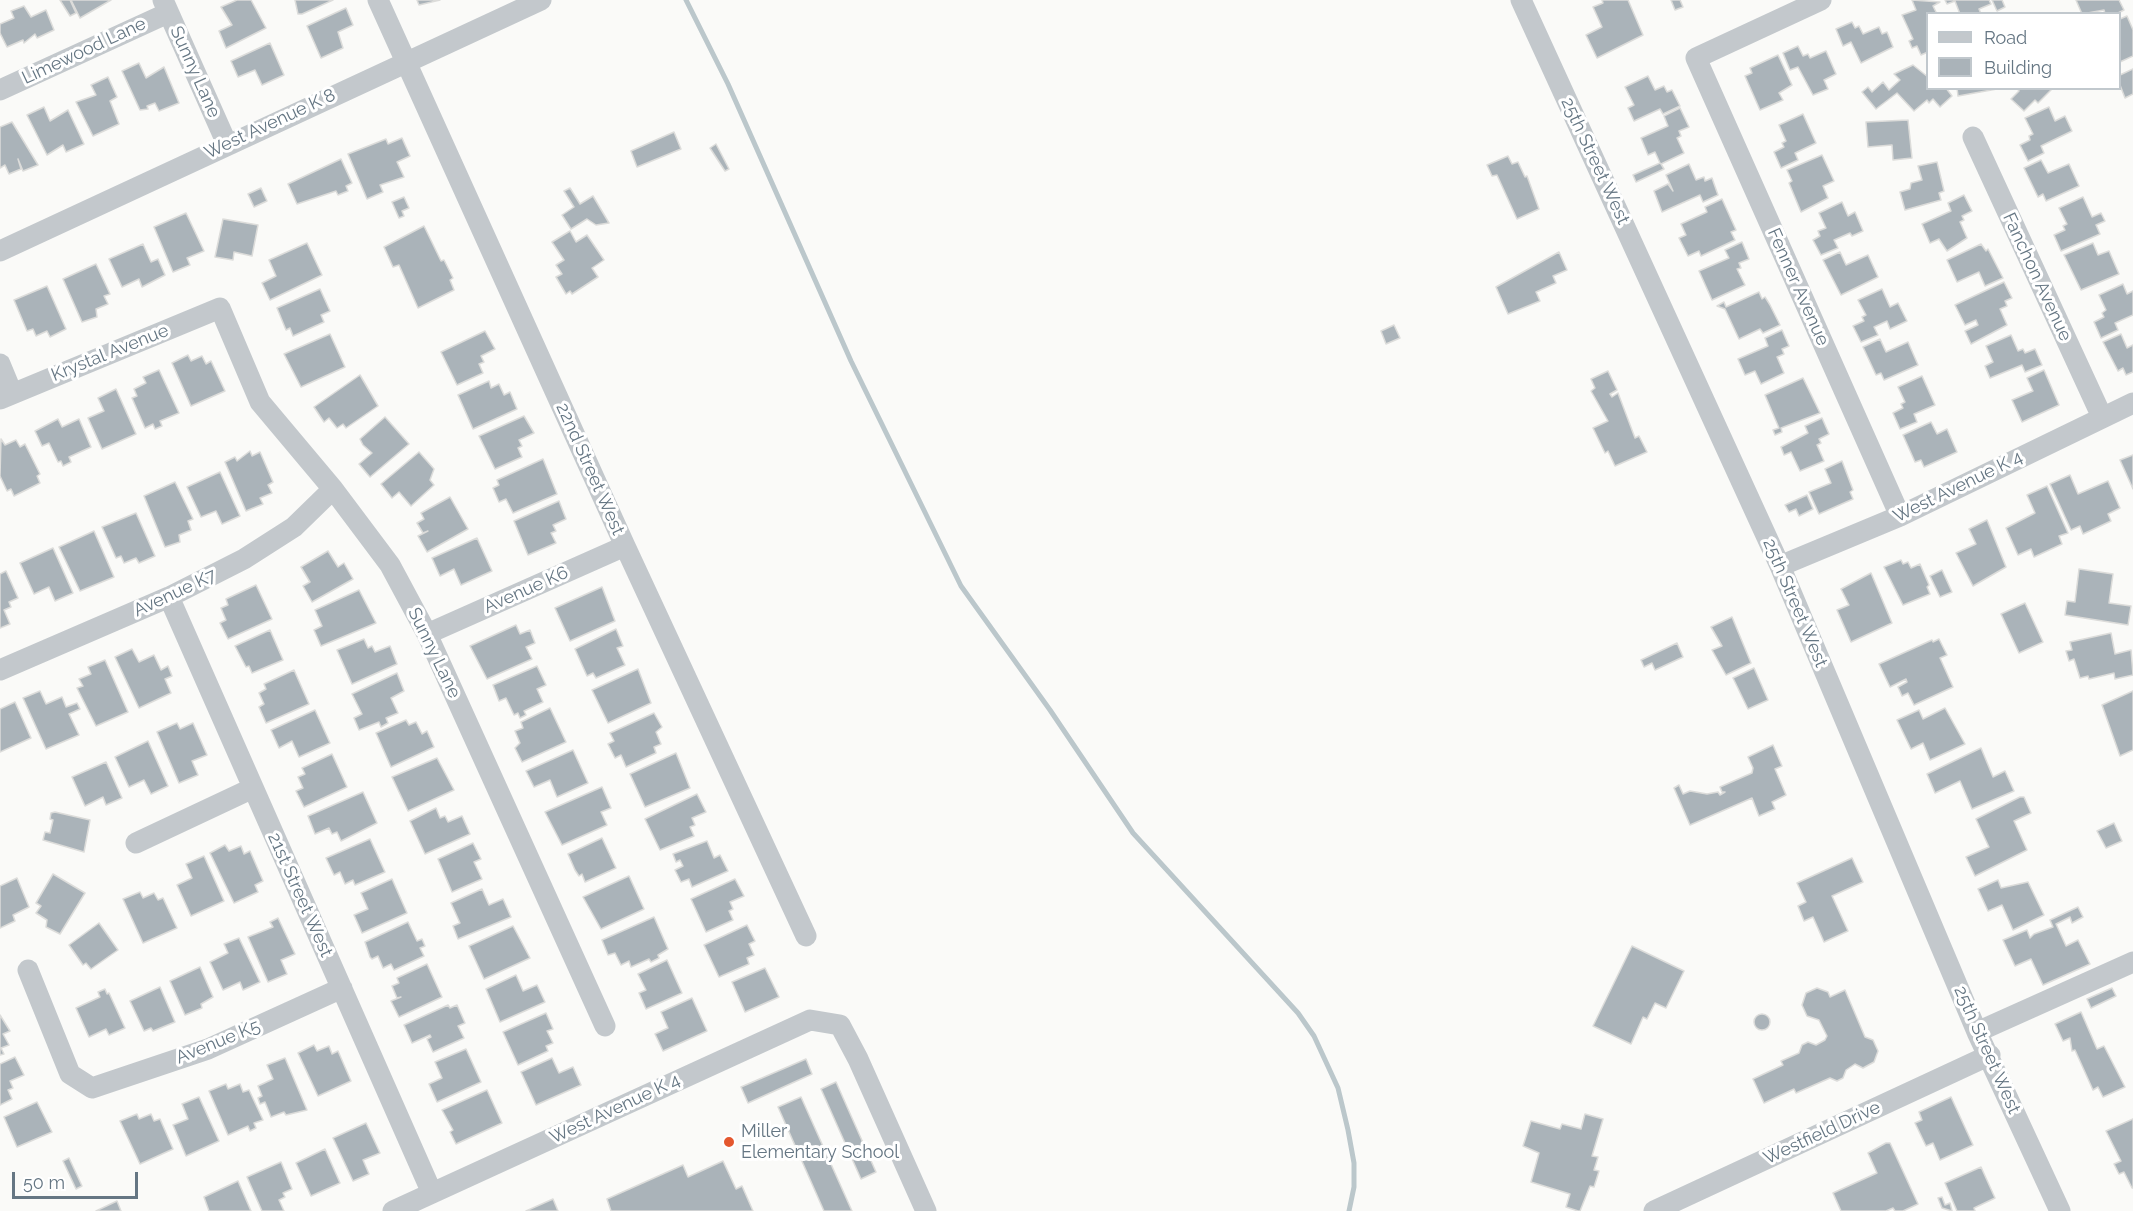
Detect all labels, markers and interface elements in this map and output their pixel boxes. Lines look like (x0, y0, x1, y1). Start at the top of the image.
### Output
legend (1926, 12, 2121, 90)
street label: Limewood Lane (19, 13, 149, 89)
street label: Sunny Lane (165, 23, 225, 121)
text: Road (1984, 27, 2027, 48)
text: Building (1984, 57, 2052, 78)
street label: West Avenue K 8 (201, 84, 339, 164)
street label: 25th Street West (1556, 94, 1634, 228)
street label: Fanchon Avenue (1998, 209, 2076, 345)
street label: Fenner Avenue (1762, 225, 1834, 349)
street label: Krystal Avenue (48, 320, 172, 386)
street label: 22nd Street West (551, 400, 629, 538)
street label: West Avenue K 4 (1890, 446, 2026, 528)
street label: 25th Street West (1758, 535, 1832, 671)
street label: Avenue K6 (480, 562, 572, 618)
street label: Avenue K7 (130, 564, 220, 622)
street label: Sunny Lane (403, 604, 465, 702)
street label: 21st Street West (263, 829, 337, 961)
street label: 25th Street West (1949, 983, 2025, 1117)
street label: Avenue K5 (173, 1015, 263, 1069)
street label: West Avenue K 4 (546, 1069, 684, 1149)
street label: Westfield Drive (1760, 1097, 1884, 1169)
place label: Miller Elementary School (741, 1121, 899, 1164)
marker: Miller Elementary School (722, 1135, 736, 1149)
scale bar (15, 1160, 141, 1198)
text: 50 m (23, 1172, 65, 1193)

